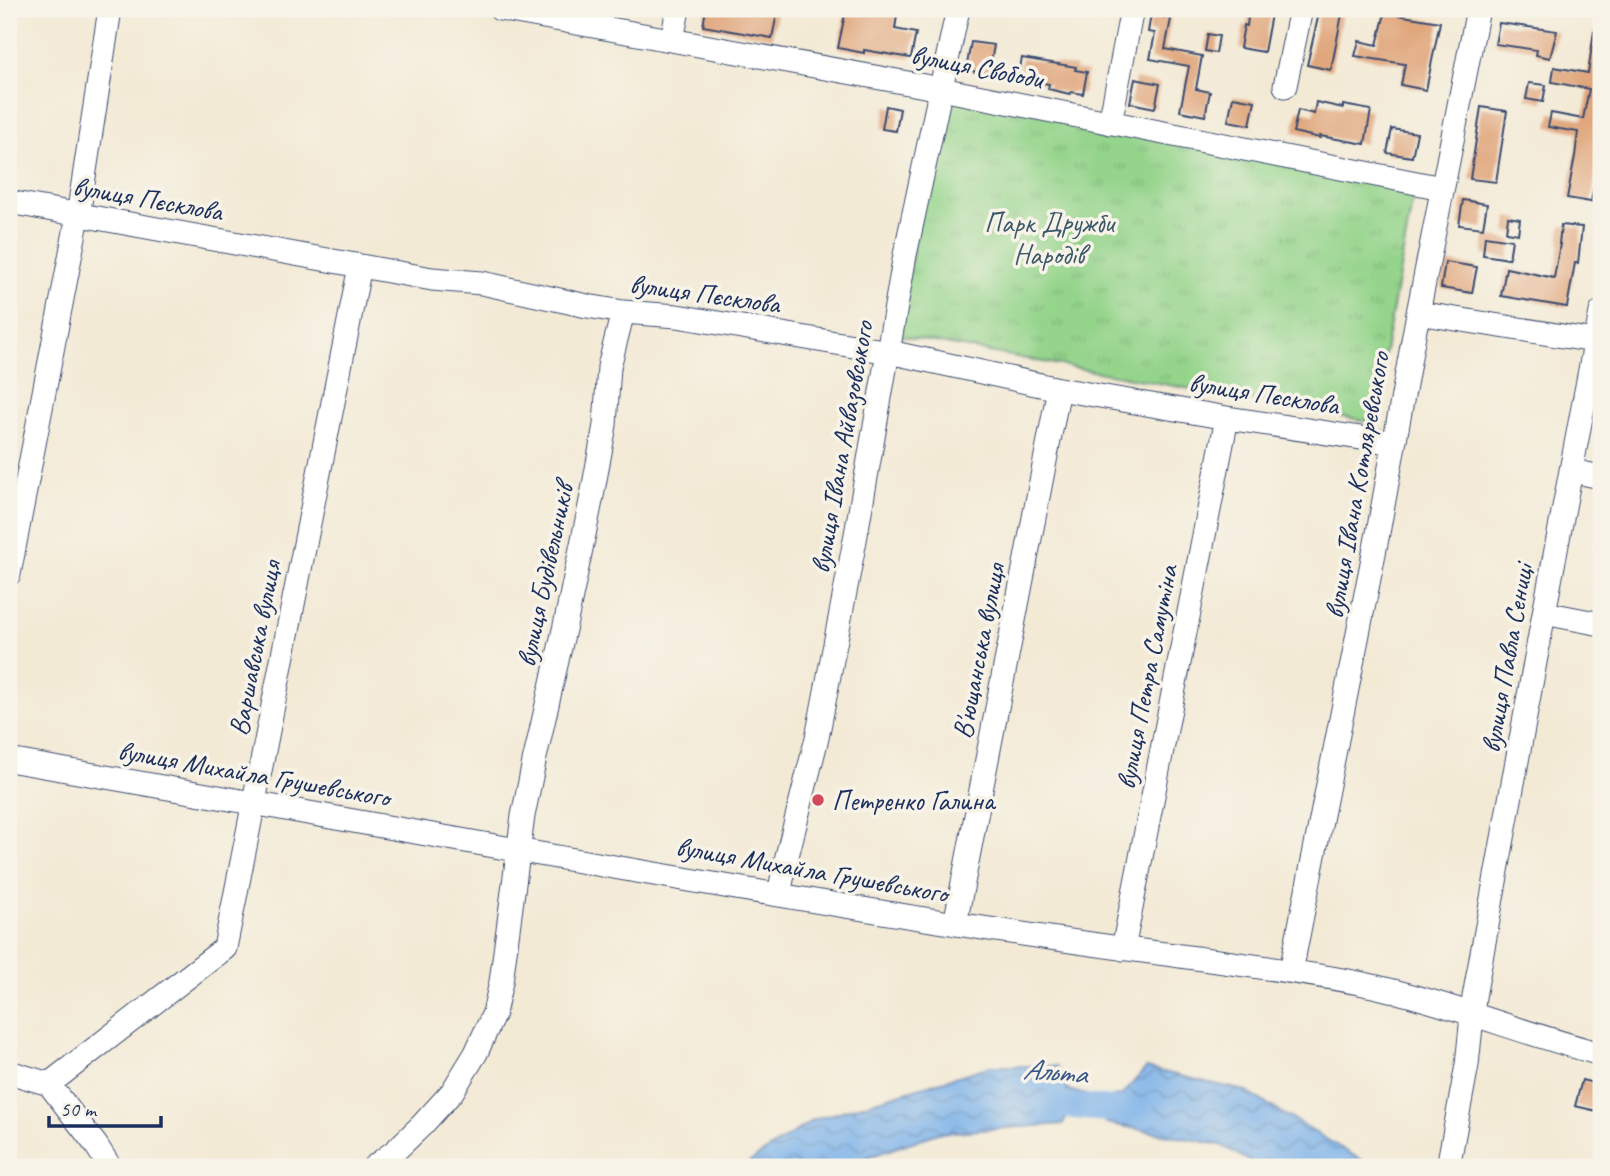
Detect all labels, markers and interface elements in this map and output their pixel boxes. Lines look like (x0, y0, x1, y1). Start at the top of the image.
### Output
street label: вулиця Свободи (908, 37, 1049, 97)
street label: вулиця Пєсклова (70, 168, 227, 229)
park label: Парк Дружби Народів (984, 205, 1117, 272)
street label: вулиця Пєсклова (628, 266, 784, 322)
street label: вулиця Івана Айвазовського (802, 316, 881, 576)
street label: вулиця Івана Котляревського (1316, 347, 1398, 621)
street label: вулиця Пєсклова (1187, 364, 1343, 423)
street label: вулиця Будівельників (508, 474, 582, 670)
street label: Варшавська вулиця (220, 555, 289, 738)
street label: вулиця Павла Сениці (1473, 557, 1541, 755)
street label: В'ющанська вулиця (944, 558, 1013, 742)
street label: вулиця Петра Самутіна (1108, 560, 1186, 792)
street label: вулиця Михайла Грушевського (115, 732, 396, 815)
place label: Петренко Галина (832, 783, 997, 818)
marker: Петренко Галина (810, 792, 826, 808)
street label: вулиця Михайла Грушевського (673, 828, 954, 911)
water label: Альта (1022, 1049, 1091, 1093)
scale bar (49, 1085, 161, 1129)
text: 50 m (60, 1096, 98, 1122)

